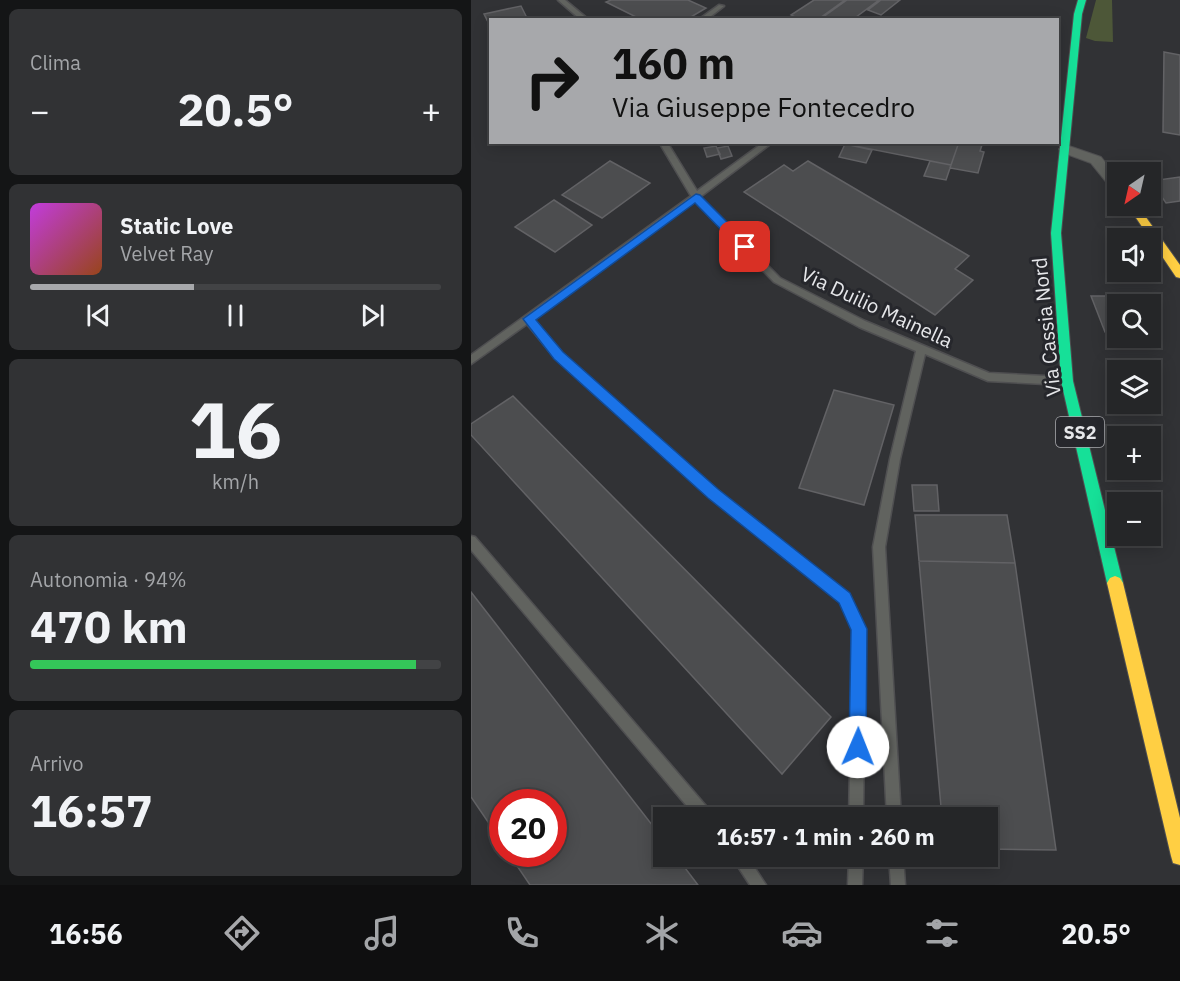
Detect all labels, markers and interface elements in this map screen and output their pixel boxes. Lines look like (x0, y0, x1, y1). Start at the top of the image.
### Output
text: 160 m (612, 36, 735, 91)
icon: right (513, 42, 591, 120)
text: Clima (30, 49, 81, 76)
text: 20.5° (177, 80, 294, 138)
text: − (30, 89, 50, 132)
text: + (421, 89, 441, 132)
text: Via Giuseppe Fontecedro (612, 89, 915, 124)
north arrow (1107, 162, 1161, 216)
map controls (1107, 162, 1161, 546)
text: Static Love (120, 211, 233, 240)
pin (719, 221, 770, 272)
button: sound (1107, 228, 1161, 282)
icon: arrive (728, 230, 761, 263)
text: Velvet Ray (120, 240, 213, 267)
street label: Via Cassia Nord (1025, 256, 1067, 398)
street label: Via Duilio Mainella (797, 260, 958, 354)
button: search (1107, 294, 1161, 348)
icon: previous (82, 299, 115, 332)
icon: pause (219, 299, 252, 332)
icon: next (356, 299, 389, 332)
button: layers (1107, 360, 1161, 414)
text: 16 (189, 378, 282, 479)
road number: SS2 (1056, 417, 1104, 447)
button: + (1107, 426, 1161, 480)
text: km/h (212, 468, 259, 495)
button: − (1107, 492, 1161, 546)
text: Autonomia · 94% (30, 566, 187, 593)
text: 470 km (30, 597, 188, 655)
position arrow (826, 715, 890, 779)
text: Arrivo (30, 750, 83, 777)
text: 16:57 (30, 781, 153, 839)
speed limit sign: 20 (489, 789, 567, 867)
text: 16:57 · 1 min · 260 m (716, 822, 935, 851)
icon: directions (221, 912, 263, 954)
icon: music (361, 912, 403, 954)
icon: phone (501, 912, 543, 954)
icon: climate (641, 912, 683, 954)
icon: car (781, 912, 823, 954)
icon: filters (921, 912, 963, 954)
text: 16:56 (49, 916, 123, 951)
text: 20.5° (1061, 916, 1131, 951)

